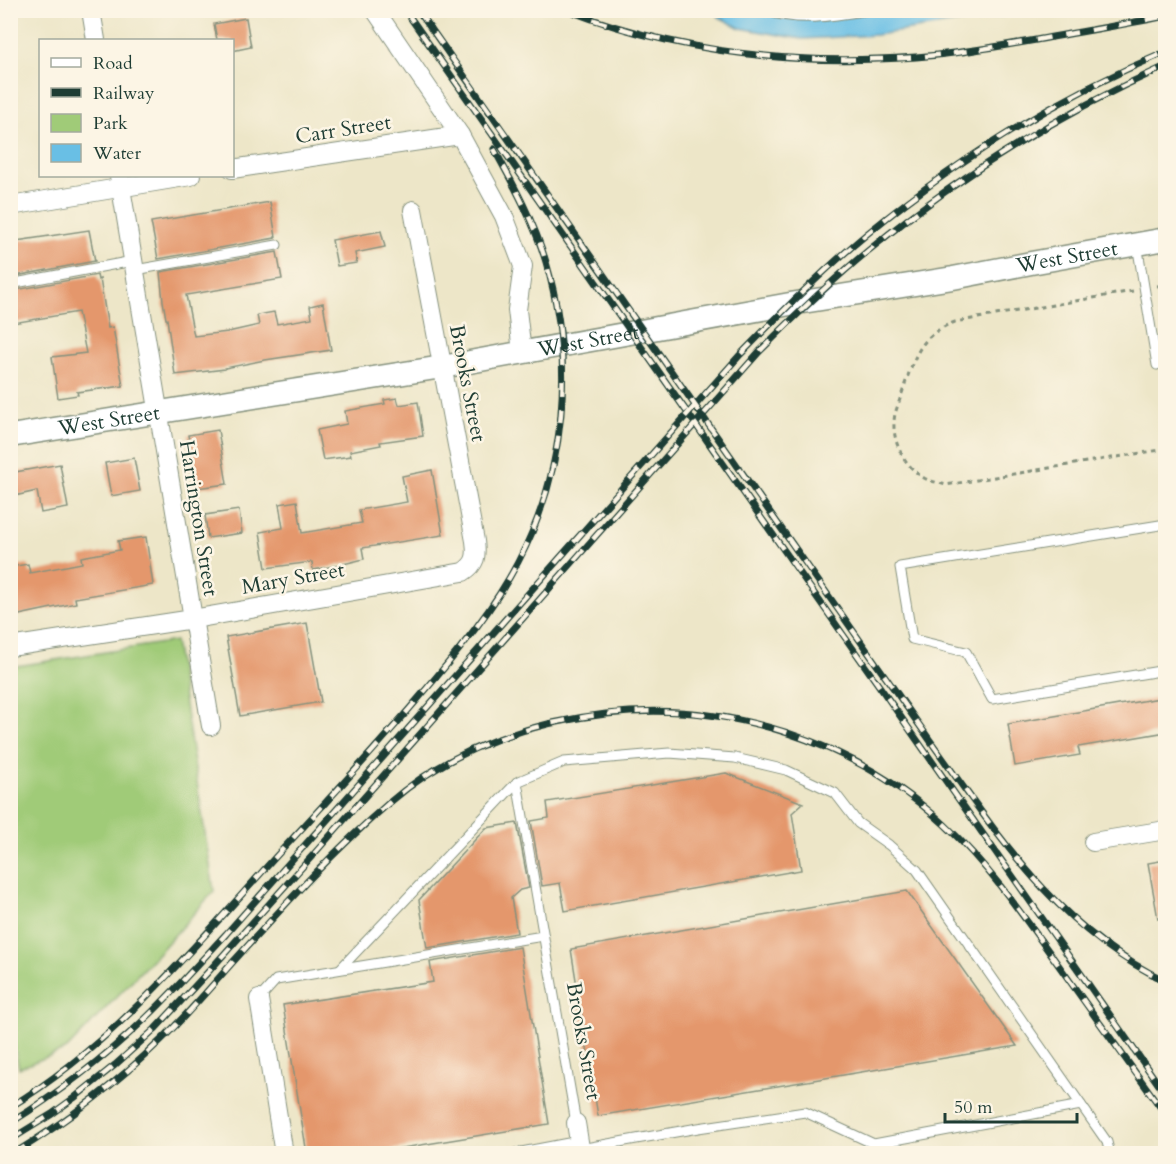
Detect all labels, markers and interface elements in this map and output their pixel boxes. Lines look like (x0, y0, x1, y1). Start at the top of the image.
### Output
legend (39, 39, 234, 177)
text: Road (93, 51, 133, 76)
text: Railway (93, 81, 155, 106)
street label: Carr Street (293, 108, 393, 151)
text: Park (93, 111, 128, 136)
text: Water (92, 141, 142, 166)
street label: West Street (1013, 234, 1120, 281)
street label: West Street (534, 318, 642, 365)
street label: Brooks Street (442, 322, 493, 445)
street label: West Street (55, 398, 162, 443)
street label: Harrington Street (172, 438, 225, 599)
street label: Mary Street (239, 555, 347, 602)
street label: Brooks Street (559, 980, 608, 1103)
scale bar (945, 1086, 1077, 1124)
text: 50 m (954, 1095, 993, 1120)

